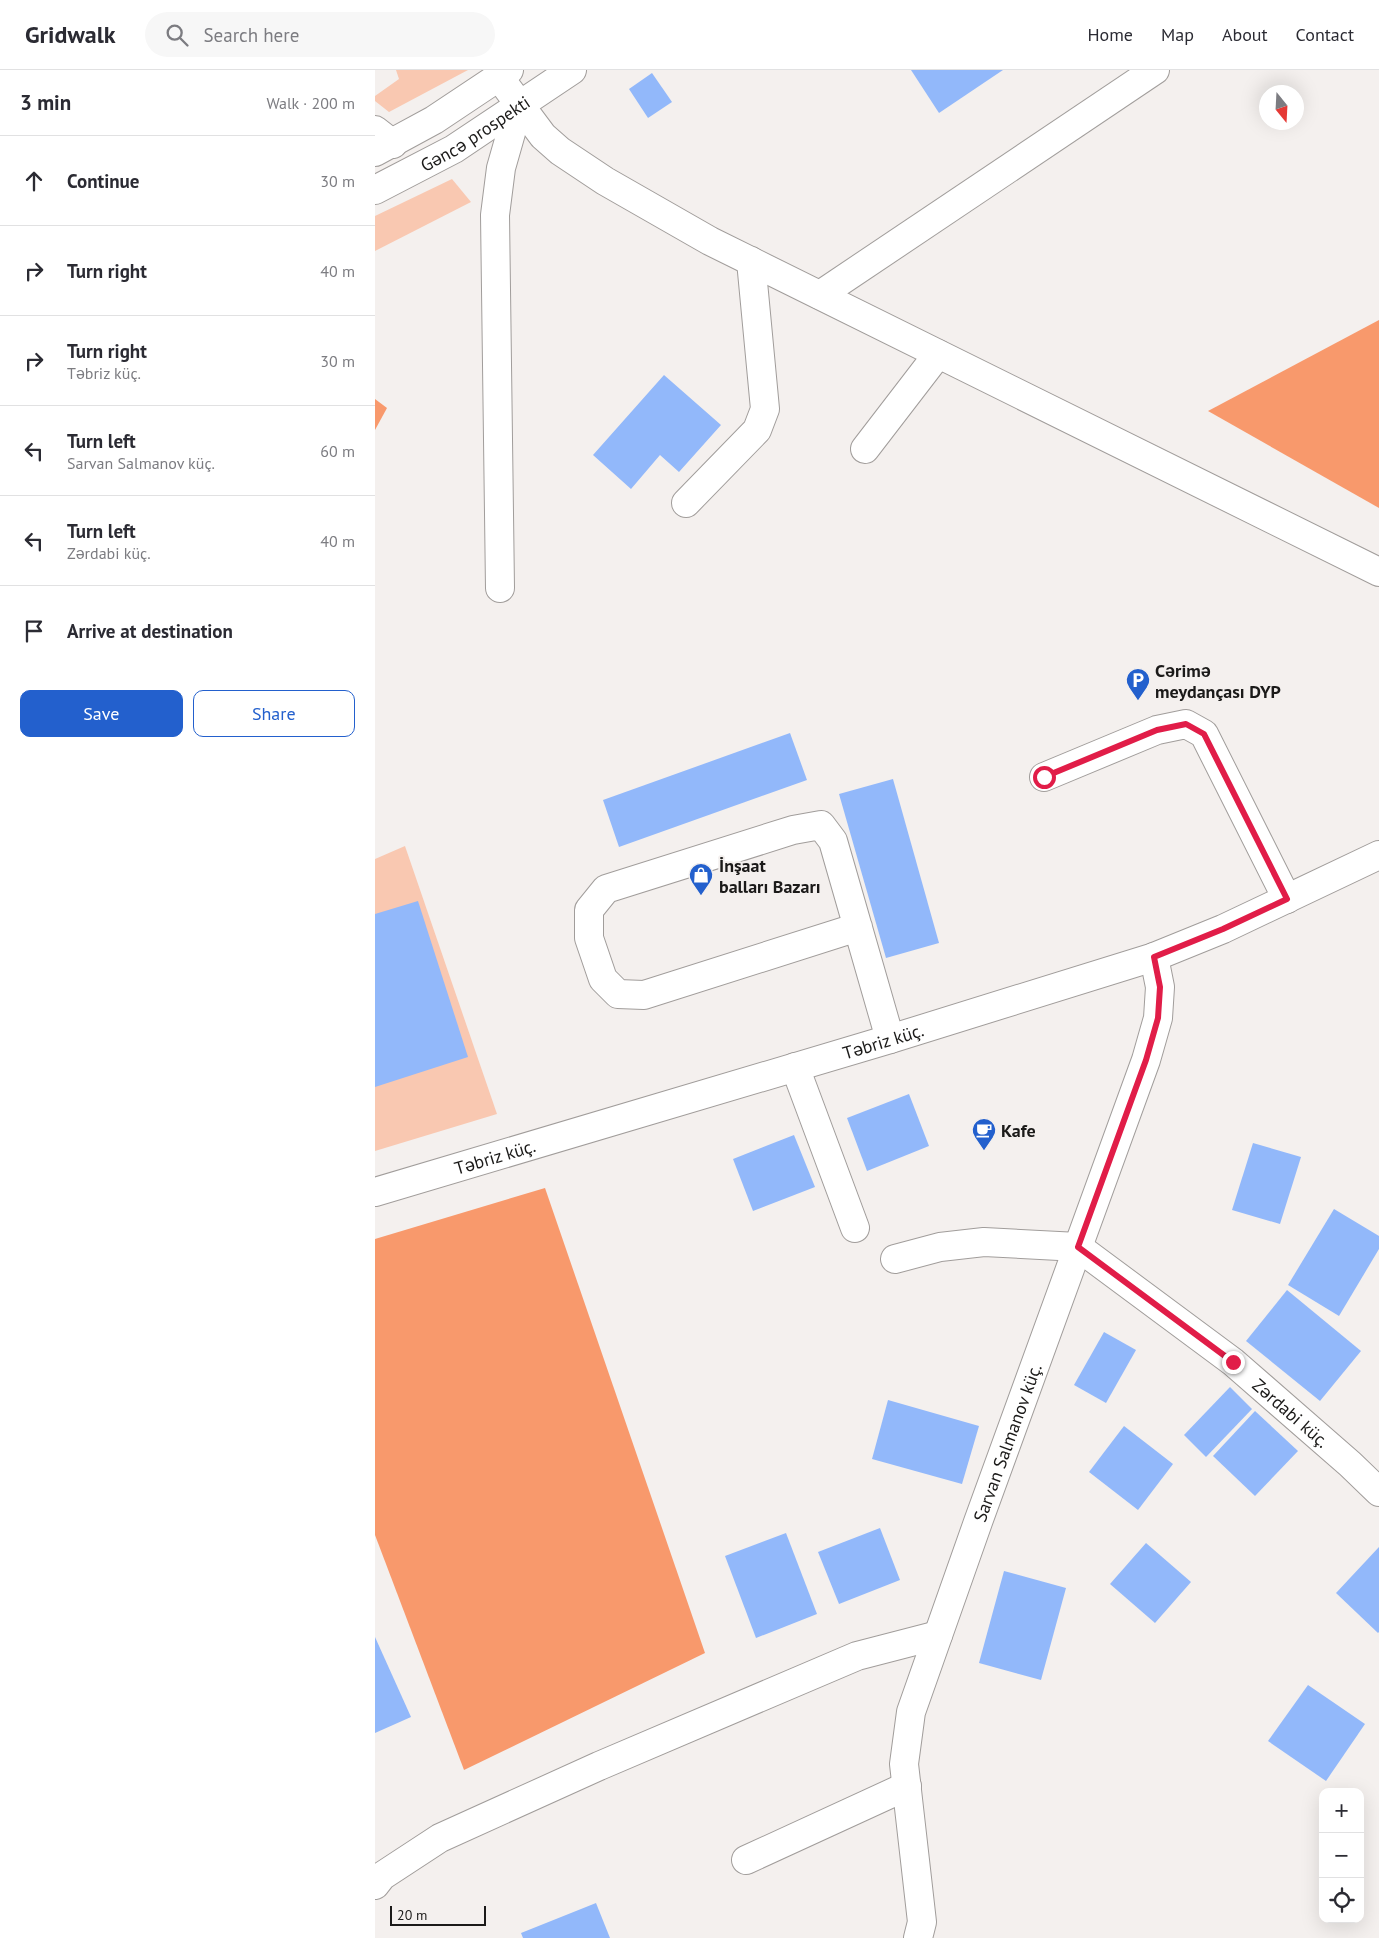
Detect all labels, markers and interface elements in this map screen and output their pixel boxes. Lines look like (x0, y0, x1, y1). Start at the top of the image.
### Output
search box (145, 12, 495, 57)
text: Gridwalk (25, 19, 115, 50)
icon: search (163, 21, 191, 49)
text: Search here (203, 23, 299, 47)
text: Home (1087, 23, 1133, 46)
text: Map (1161, 23, 1194, 46)
text: About (1222, 23, 1268, 46)
text: Contact (1296, 23, 1354, 46)
north arrow (1259, 85, 1304, 130)
text: 3 min (20, 89, 71, 116)
street label: Gəncə prospekti (416, 90, 534, 176)
text: Walk · 200 m (266, 93, 355, 113)
icon: ahead (20, 167, 48, 195)
text: Continue (67, 169, 139, 193)
text: 30 m (320, 171, 355, 191)
icon: right (20, 257, 48, 285)
text: Turn right (67, 259, 147, 283)
text: 40 m (320, 261, 355, 281)
text: Turn right (67, 339, 147, 363)
icon: right (20, 347, 48, 375)
text: 30 m (320, 351, 355, 371)
text: Təbriz küç. (67, 363, 141, 383)
text: Turn left (67, 429, 136, 453)
icon: left (20, 437, 48, 465)
text: 60 m (320, 441, 355, 461)
text: Sarvan Salmanov küç. (67, 453, 215, 473)
text: Turn left (67, 519, 136, 543)
icon: left (20, 527, 48, 555)
text: 40 m (320, 531, 355, 551)
text: Zərdabi küç. (67, 543, 151, 563)
icon: arrive (20, 617, 48, 645)
text: Arrive at destination (67, 619, 233, 643)
place label: Cərimə meydançası DYP (1155, 659, 1281, 703)
parking icon: Cərimə meydançası DYP (1125, 667, 1151, 701)
button: Save (20, 690, 183, 737)
button: Share (193, 690, 355, 737)
route start (1033, 766, 1056, 789)
place label: İnşaat balları Bazarı (719, 854, 821, 898)
shop icon: İnşaat balları Bazarı (688, 862, 714, 896)
street label: Təbriz küç. (840, 1018, 926, 1064)
cafe icon: Kafe (971, 1117, 997, 1151)
place label: Kafe (1001, 1119, 1036, 1142)
street label: Təbriz küç. (452, 1134, 538, 1179)
route end (1222, 1351, 1245, 1374)
street label: Sarvan Salmanov küç. (968, 1360, 1046, 1525)
street label: Zərdabi küç. (1248, 1373, 1334, 1452)
map controls (1319, 1788, 1364, 1923)
button: + (1319, 1788, 1364, 1833)
button: − (1319, 1833, 1364, 1878)
button: locate (1319, 1878, 1364, 1923)
scale bar (390, 1903, 486, 1926)
text: 20 m (397, 1906, 427, 1924)

